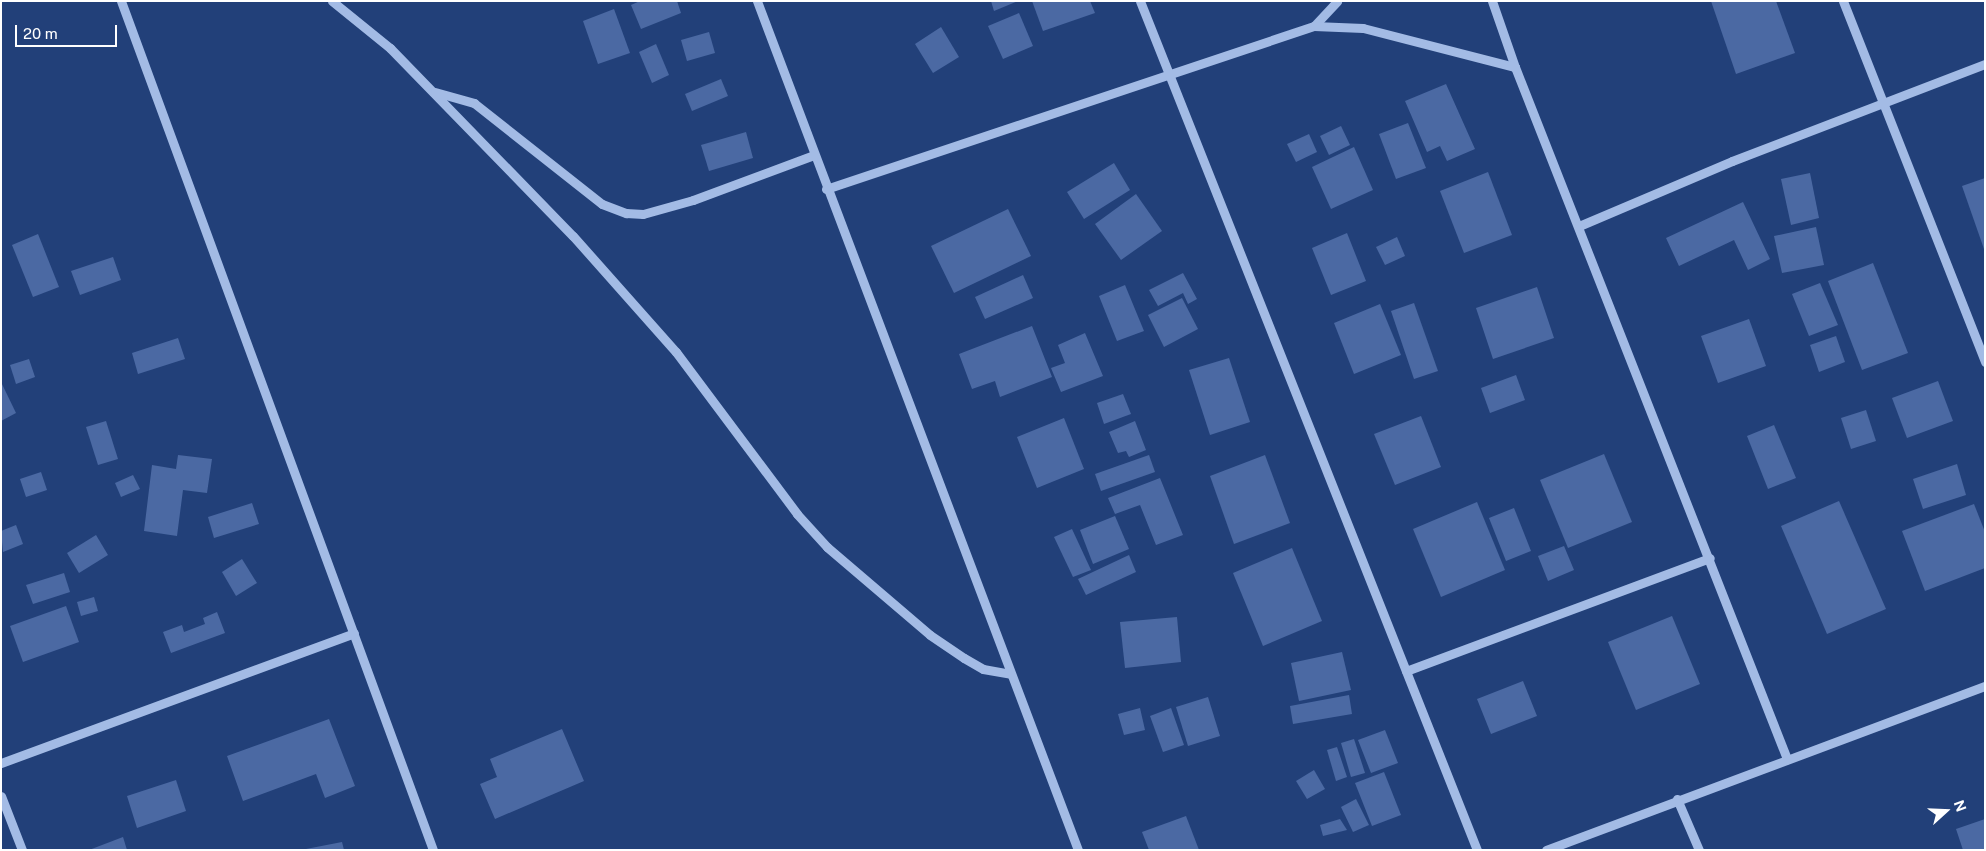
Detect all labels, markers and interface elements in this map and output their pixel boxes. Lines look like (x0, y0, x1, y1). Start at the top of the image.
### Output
scale bar (18, 15, 120, 47)
text: 20 m (23, 25, 58, 42)
north arrow (1921, 786, 1971, 836)
text: N (1951, 798, 1969, 814)

